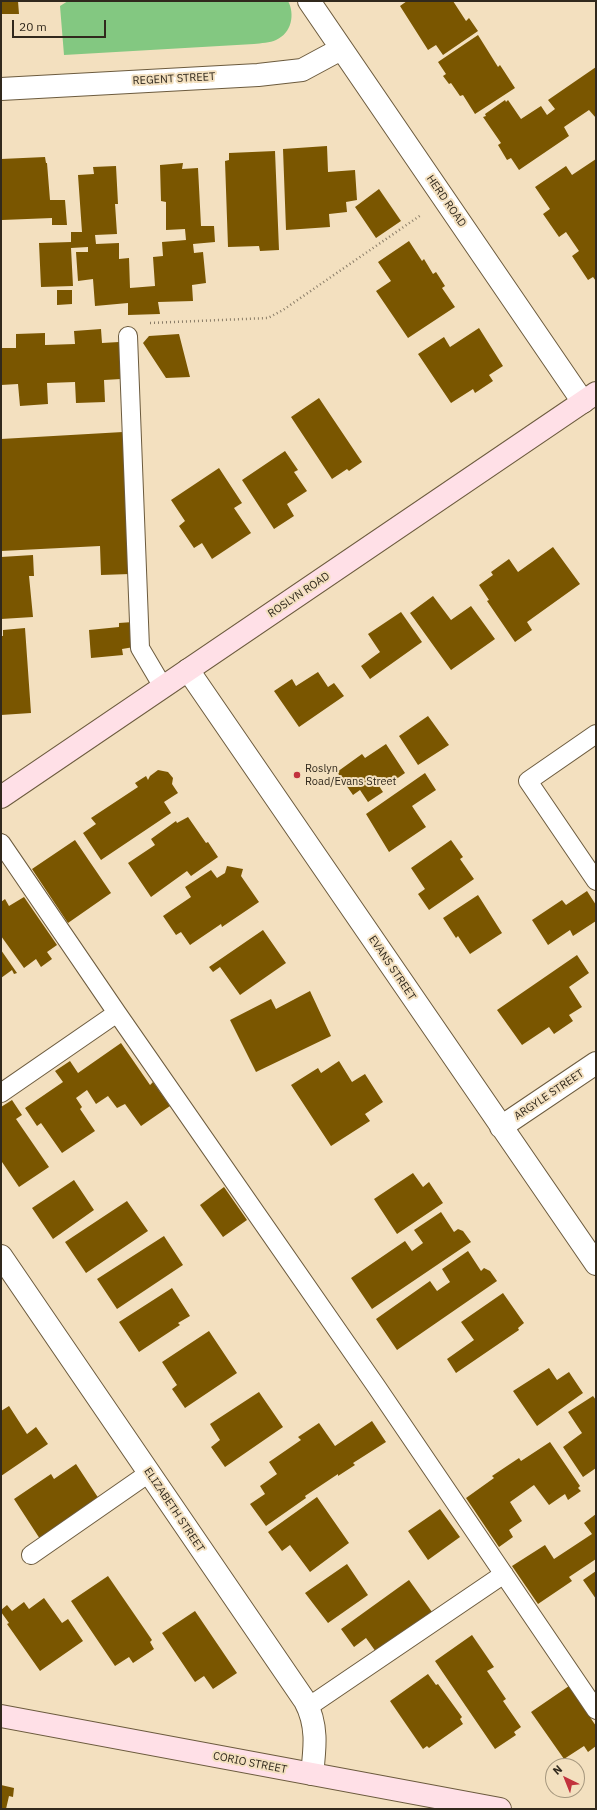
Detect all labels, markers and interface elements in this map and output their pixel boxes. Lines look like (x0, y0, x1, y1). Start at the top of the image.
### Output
scale bar (14, 12, 108, 38)
text: 20 m (19, 19, 47, 34)
street label: REGENT STREET (132, 70, 216, 88)
street label: HERD ROAD (423, 173, 469, 229)
street label: ROSLYN ROAD (266, 569, 332, 621)
place label: Roslyn Road/Evans Street (305, 762, 396, 788)
marker: Roslyn Road/Evans Street (292, 770, 302, 780)
street label: EVANS STREET (366, 933, 418, 1003)
street label: ARGYLE STREET (512, 1067, 586, 1123)
street label: ELIZABETH STREET (141, 1465, 207, 1555)
street label: CORIO STREET (212, 1749, 288, 1777)
north arrow (545, 1758, 585, 1798)
text: N (550, 1762, 565, 1778)

